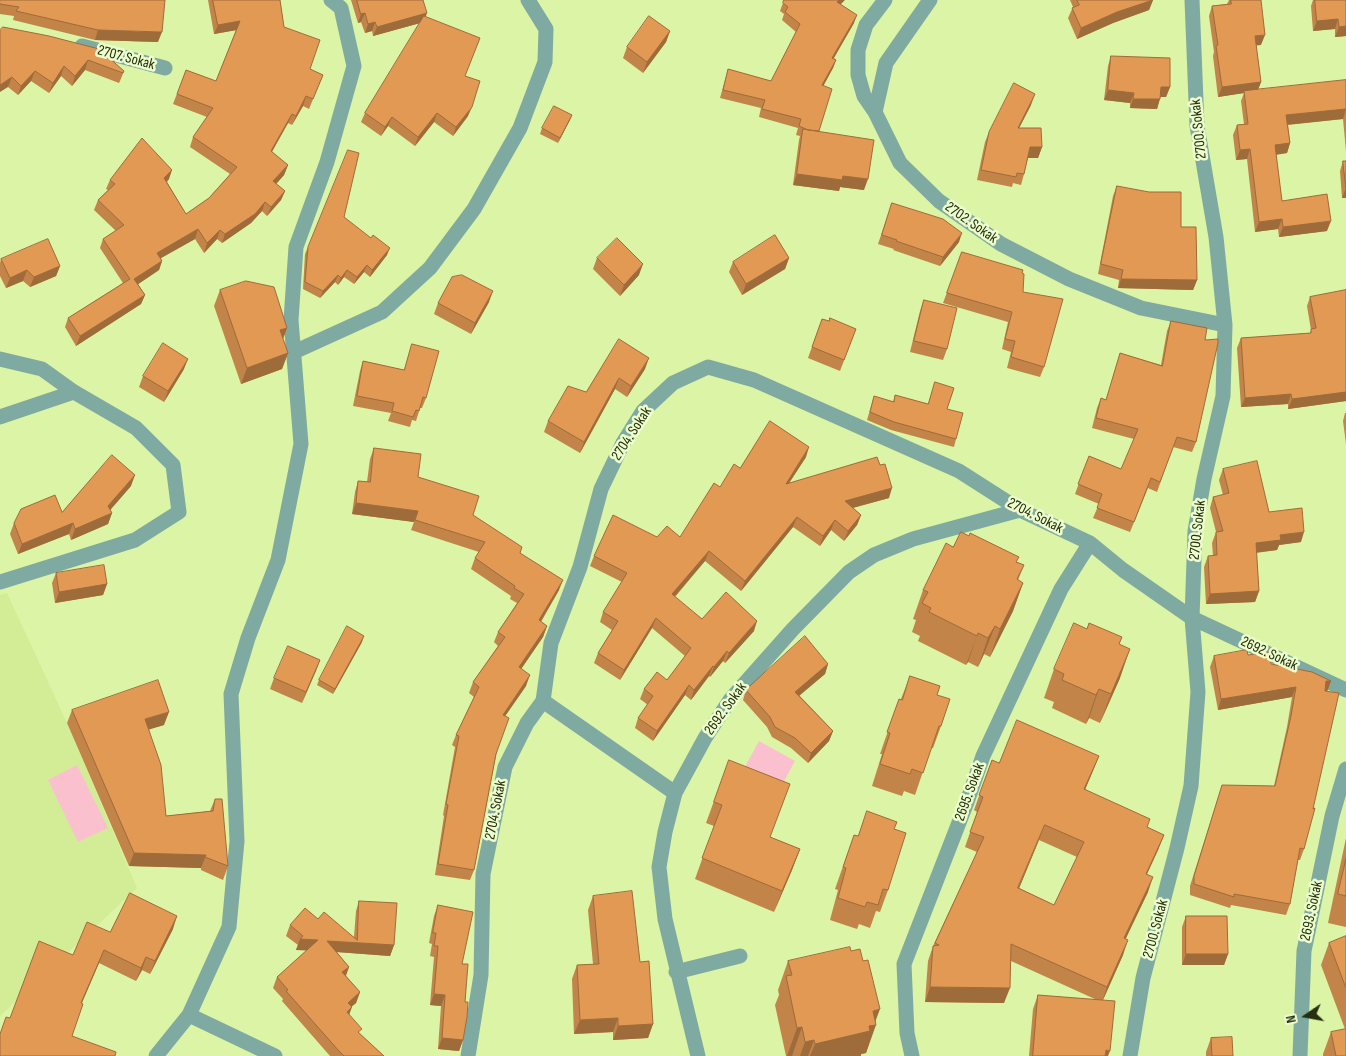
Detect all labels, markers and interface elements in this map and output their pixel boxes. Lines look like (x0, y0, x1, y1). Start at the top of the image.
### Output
street label: 2707. Sokak (95, 42, 157, 74)
street label: 2700. Sokak (1187, 98, 1211, 160)
street label: 2702. Sokak (941, 198, 1001, 248)
street label: 2704. Sokak (608, 404, 656, 464)
street label: 2704. Sokak (1004, 494, 1066, 538)
street label: 2700. Sokak (1186, 499, 1210, 561)
street label: 2692. Sokak (1238, 633, 1300, 675)
street label: 2692. Sokak (701, 679, 751, 739)
street label: 2695. Sokak (951, 761, 989, 823)
street label: 2704. Sokak (481, 779, 511, 841)
street label: 2693. Sokak (1297, 879, 1327, 943)
street label: 2700. Sokak (1140, 898, 1172, 960)
north arrow (1281, 991, 1331, 1041)
text: N (1282, 1014, 1300, 1025)

